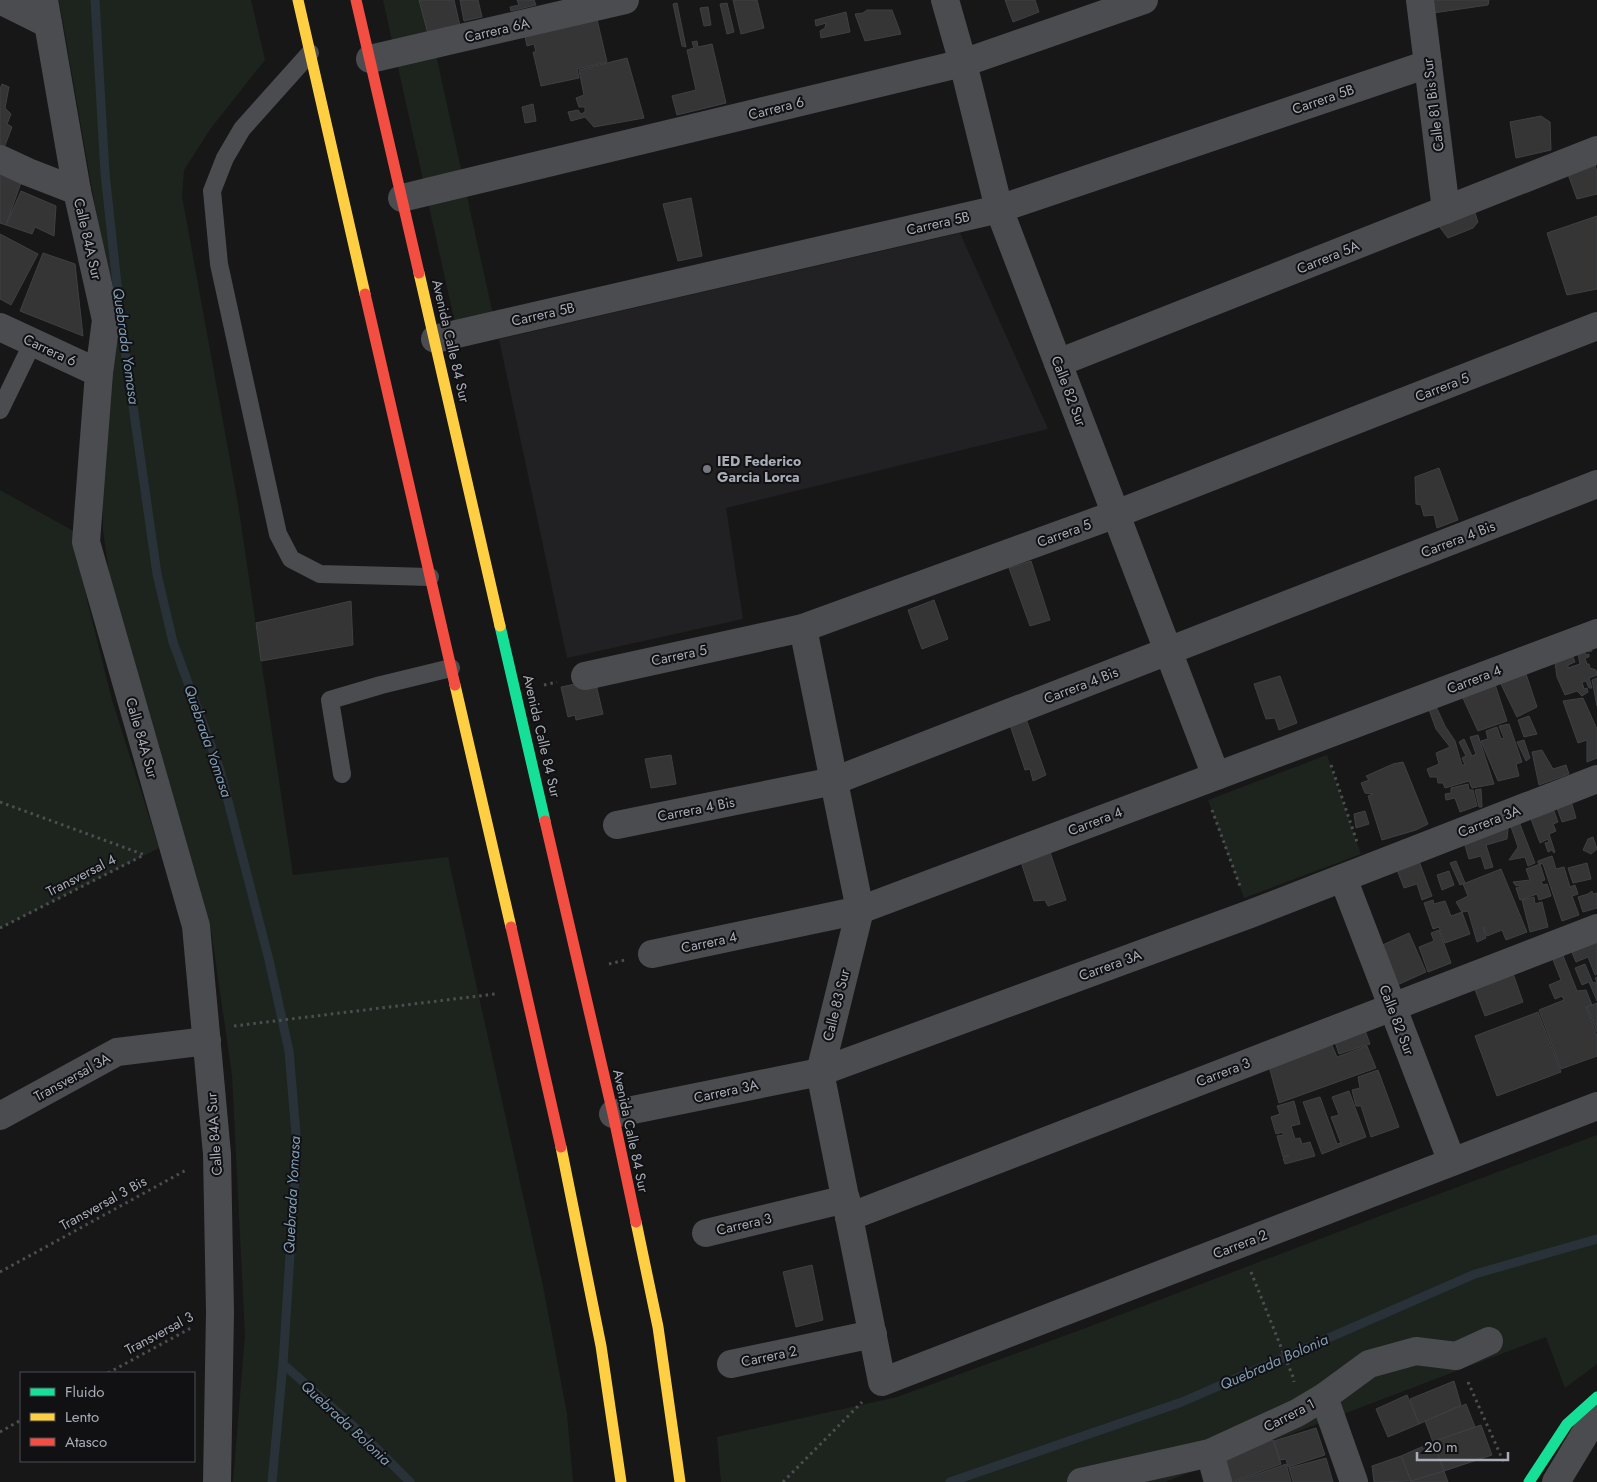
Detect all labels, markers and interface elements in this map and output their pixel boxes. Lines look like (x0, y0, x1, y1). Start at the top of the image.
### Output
street label: Carrera 6A (463, 13, 532, 47)
street label: Calle 81 Bis Sur (1417, 57, 1449, 153)
street label: Carrera 5B (1289, 79, 1357, 119)
street label: Carrera 6 (746, 91, 806, 125)
street label: Calle 84A Sur (69, 196, 107, 282)
street label: Carrera 5B (904, 206, 972, 240)
street label: Carrera 5A (1294, 235, 1363, 279)
street label: Avenida Calle 84 Sur (427, 278, 475, 405)
water label: Quebrada Yomasa (107, 286, 145, 407)
street label: Carrera 5B (509, 297, 577, 331)
street label: Carrera 6 (20, 329, 80, 371)
street label: Calle 82 Sur (1046, 353, 1092, 429)
street label: Carrera 5 (1412, 367, 1472, 406)
place label: IED Federico Garcia Lorca (717, 451, 801, 487)
marker: IED Federico Garcia Lorca (701, 463, 713, 475)
street label: Carrera 5 (1034, 514, 1094, 552)
street label: Carrera 4 Bis (1418, 516, 1498, 562)
street label: Carrera 5 (649, 639, 709, 671)
street label: Carrera 4 (1444, 659, 1504, 699)
street label: Carrera 4 Bis (1041, 662, 1121, 708)
street label: Avenida Calle 84 Sur (518, 673, 566, 800)
water label: Quebrada Yomasa (178, 682, 238, 801)
street label: Calle 84A Sur (121, 695, 163, 781)
street label: Carrera 4 Bis (656, 792, 737, 826)
street label: Carrera 3A (1455, 800, 1524, 842)
street label: Carrera 4 (1065, 801, 1125, 841)
street label: Transversal 4 (43, 849, 119, 901)
street label: Carrera 4 (679, 926, 739, 958)
street label: Carrera 3A (1076, 944, 1145, 986)
street label: Calle 83 Sur (817, 967, 855, 1043)
street label: Calle 82 Sur (1374, 982, 1420, 1058)
street label: Transversal 3A (30, 1047, 114, 1106)
street label: Carrera 3 (1193, 1052, 1253, 1091)
street label: Avenida Calle 84 Sur (608, 1067, 654, 1195)
street label: Carrera 3A (692, 1074, 761, 1108)
street label: Calle 84A Sur (201, 1092, 227, 1176)
water label: Quebrada Yomasa (278, 1135, 306, 1254)
street label: Transversal 3 Bis (56, 1171, 150, 1235)
street label: Carrera 3 (714, 1208, 774, 1240)
street label: Carrera 2 (1210, 1225, 1270, 1263)
street label: Transversal 3 (121, 1306, 197, 1359)
water label: Quebrada Bolonia (1216, 1328, 1332, 1396)
street label: Carrera 2 (739, 1340, 799, 1372)
legend (20, 1372, 195, 1462)
water label: Quebrada Bolonia (296, 1375, 397, 1471)
text: Fluido (65, 1381, 104, 1403)
street label: Carrera 1 (1260, 1394, 1318, 1436)
text: Lento (65, 1406, 99, 1428)
scale bar (1417, 1430, 1508, 1462)
text: Atasco (65, 1431, 107, 1453)
text: 20 m (1424, 1436, 1458, 1458)

